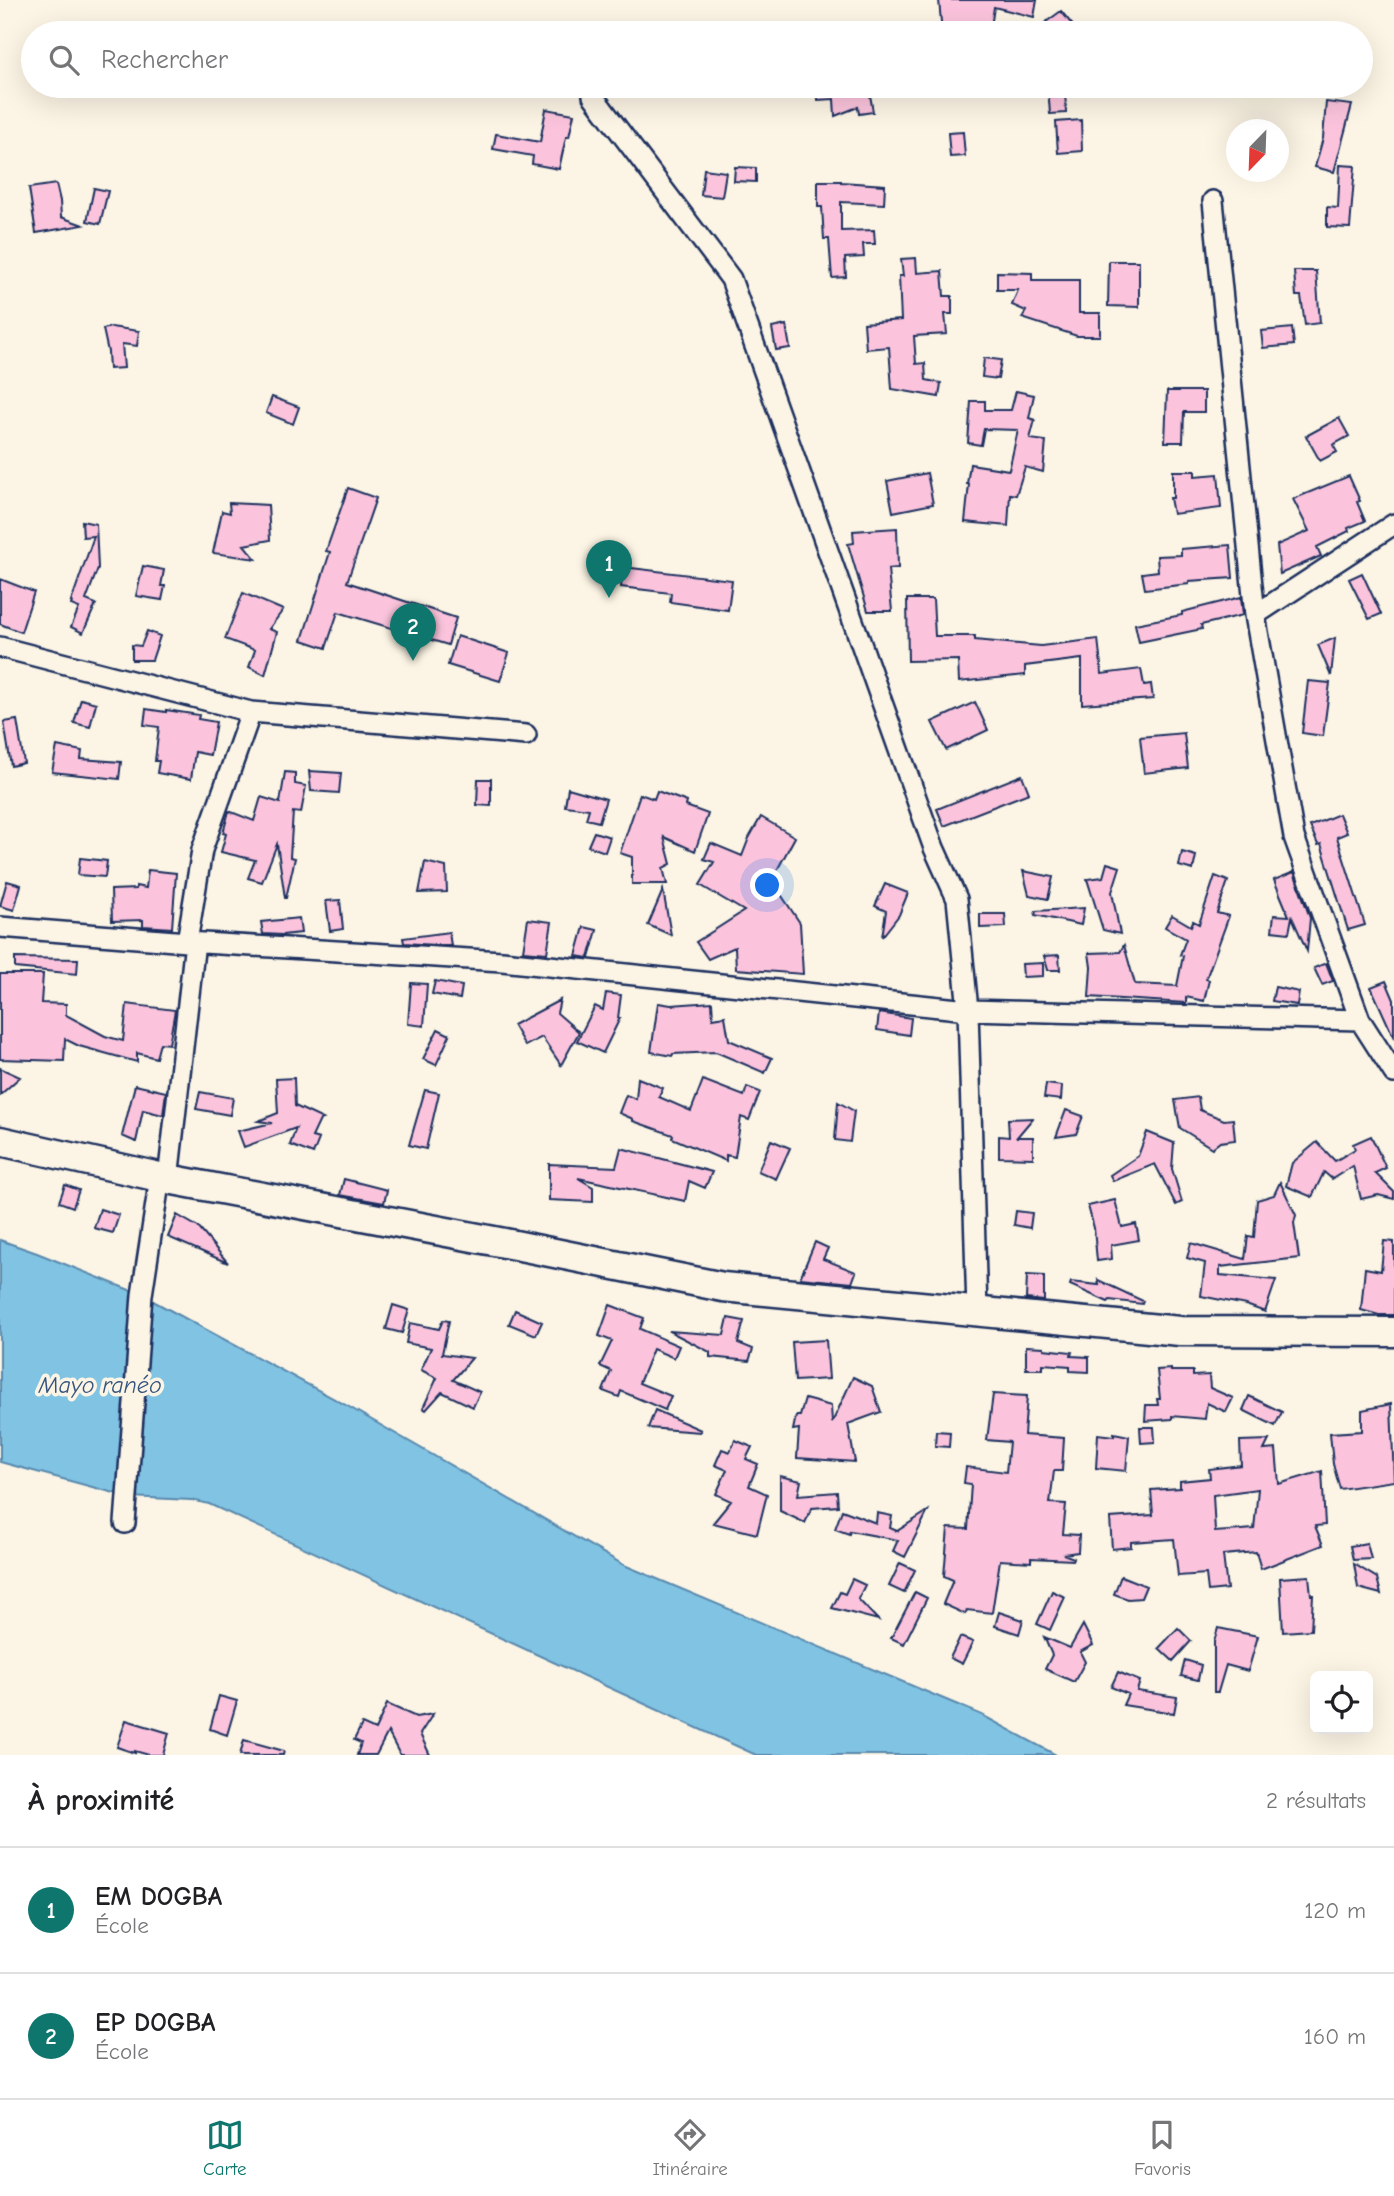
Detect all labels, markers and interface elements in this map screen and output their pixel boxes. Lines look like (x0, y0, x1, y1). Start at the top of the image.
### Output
search box (21, 21, 1373, 98)
icon: search (45, 41, 83, 79)
text: Rechercher (101, 45, 228, 75)
north arrow (1226, 119, 1289, 182)
pin: 1 (586, 540, 632, 598)
pin: 2 (390, 603, 436, 661)
your location (750, 868, 784, 902)
water label: Mayo ranéo (37, 1371, 162, 1399)
map controls (1310, 1671, 1373, 1734)
button: locate (1310, 1671, 1373, 1734)
text: À proximité (28, 1783, 174, 1818)
text: 2 résultats (1266, 1787, 1366, 1814)
text: EM DOGBA (95, 1882, 222, 1912)
text: 1 (46, 1897, 56, 1924)
text: 120 m (1304, 1897, 1366, 1924)
text: École (95, 1912, 149, 1939)
text: EP DOGBA (95, 2008, 215, 2038)
text: 2 (45, 2023, 57, 2050)
text: 160 m (1304, 2023, 1366, 2050)
text: École (95, 2038, 149, 2065)
tab: Carte (203, 2116, 246, 2180)
tab: Itinéraire (653, 2116, 728, 2180)
tab: Favoris (1134, 2116, 1191, 2180)

